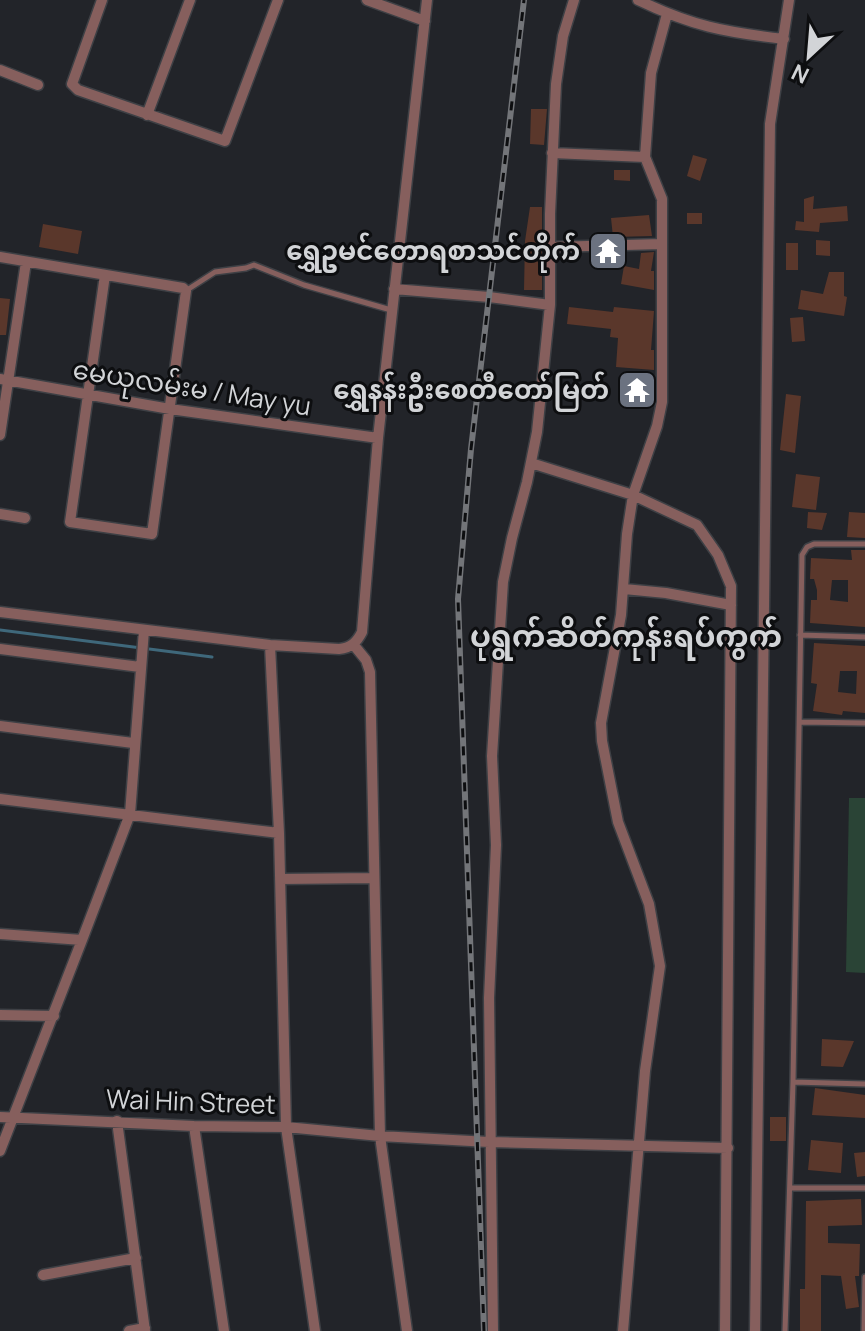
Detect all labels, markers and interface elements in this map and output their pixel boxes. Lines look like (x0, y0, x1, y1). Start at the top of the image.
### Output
north arrow (769, 16, 849, 96)
text: N (787, 57, 814, 91)
temple icon: ရွှေဥမင်တောရစာသင်တိုက် (587, 230, 629, 272)
place label: ရွှေဥမင်တောရစာသင်တိုက် (286, 232, 580, 273)
street label: မေယုလမ်းမ / May yu (70, 350, 314, 428)
temple icon: ရွှေနန်းဦးစေတီတော်မြတ် (616, 369, 658, 411)
place label: ရွှေနန်းဦးစေတီတော်မြတ် (333, 371, 609, 412)
district label: ပုရွက်ဆိတ်ကုန်းရပ်ကွက် (470, 615, 782, 661)
street label: Wai Hin Street (106, 1080, 276, 1122)

